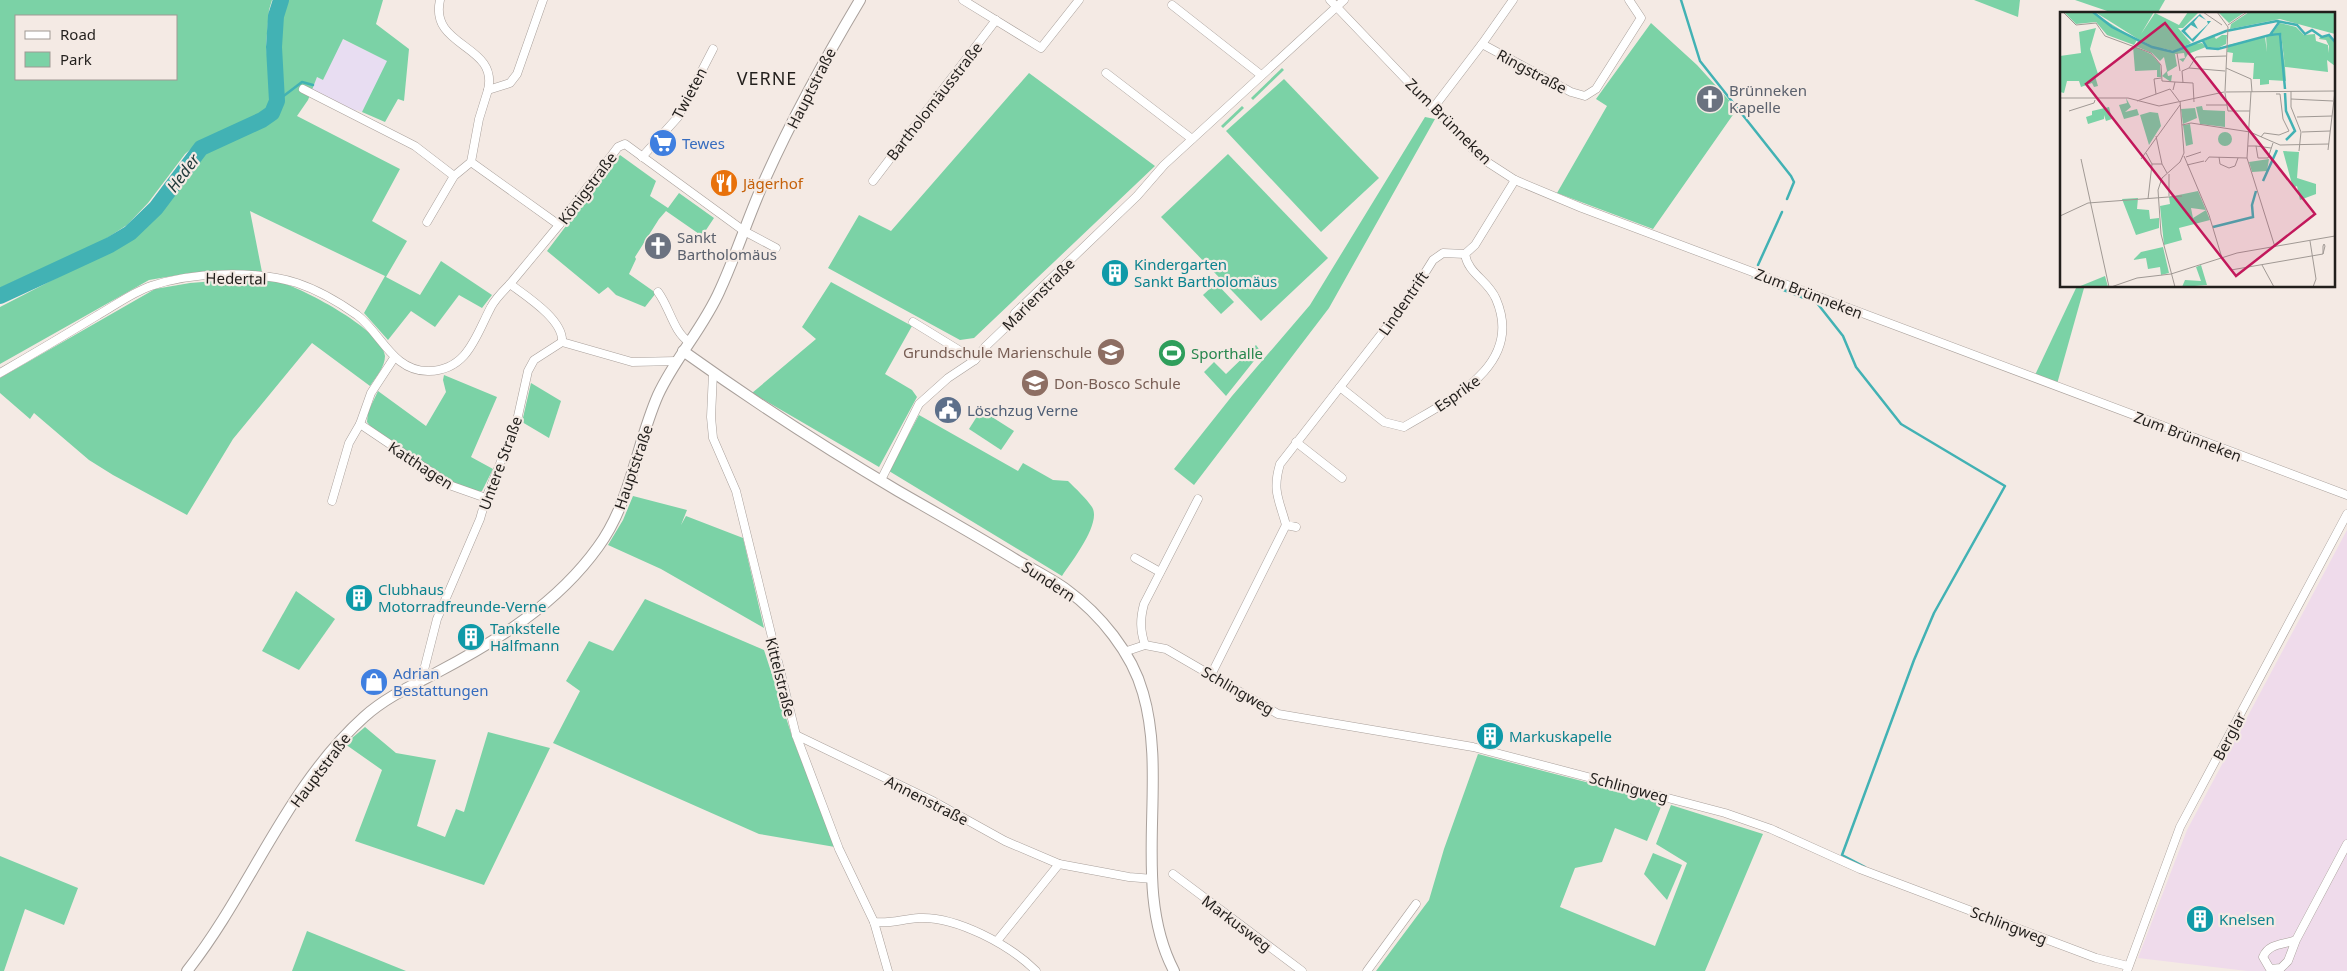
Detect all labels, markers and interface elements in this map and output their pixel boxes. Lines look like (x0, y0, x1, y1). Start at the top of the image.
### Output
inset map (2060, 12, 2334, 288)
legend (15, 15, 178, 80)
text: Road (60, 24, 96, 44)
street label: Bartholomäusstraße (882, 38, 986, 164)
street label: Hauptstraße (782, 44, 840, 132)
street label: Ringstraße (1494, 44, 1570, 98)
text: Park (60, 49, 92, 69)
street label: Twieten (667, 64, 711, 122)
district label: VERNE (737, 66, 797, 90)
street label: Zum Brünneken (1402, 74, 1496, 168)
place label: Brünneken Kapelle (1729, 80, 1807, 117)
church icon: Brünneken Kapelle (1695, 84, 1725, 114)
supermarket icon: Tewes (648, 128, 678, 158)
place label: Tewes (682, 133, 725, 153)
street label: Königstraße (553, 148, 621, 228)
water label: Heder (161, 149, 205, 197)
restaurant icon: Jägerhof (709, 168, 739, 198)
place label: Jägerhof (741, 173, 804, 193)
place label: Sankt Bartholomäus (677, 227, 777, 264)
church icon: Sankt Bartholomäus (643, 231, 673, 261)
street label: Marienstraße (997, 253, 1079, 335)
place label: Kindergarten Sankt Bartholomäus (1134, 254, 1277, 291)
building icon: Kindergarten Sankt Bartholomäus (1100, 258, 1130, 288)
street label: Zum Brünneken (1752, 263, 1866, 323)
street label: Lindentrift (1374, 266, 1433, 339)
street label: Hedertal (205, 267, 267, 289)
school or university icon: Grundschule Marienschule (1096, 337, 1126, 367)
sports icon: Sporthalle (1157, 338, 1187, 368)
place label: Grundschule Marienschule (903, 342, 1092, 362)
place label: Sporthalle (1191, 343, 1263, 363)
school or university icon: Don-Bosco Schule (1020, 368, 1050, 398)
street label: Esprike (1430, 370, 1484, 416)
place label: Don-Bosco Schule (1054, 373, 1181, 393)
public building icon: Löschzug Verne (933, 395, 963, 425)
place label: Löschzug Verne (967, 400, 1078, 420)
street label: Zum Brünneken (2131, 406, 2245, 466)
street label: Untere Straße (474, 413, 526, 513)
street label: Hauptstraße (609, 422, 657, 512)
street label: Katthagen (385, 437, 457, 493)
street label: Sundern (1018, 556, 1080, 606)
place label: Clubhaus Motorradfreunde-Verne (378, 579, 547, 616)
building icon: Clubhaus Motorradfreunde-Verne (344, 583, 374, 613)
place label: Tankstelle Halfmann (490, 618, 560, 655)
building icon: Tankstelle Halfmann (456, 622, 486, 652)
street label: Kittelstraße (761, 635, 801, 719)
street label: Schlingweg (1198, 661, 1278, 719)
place label: Adrian Bestattungen (393, 663, 489, 700)
shop icon: Adrian Bestattungen (359, 667, 389, 697)
street label: Berglar (2208, 708, 2250, 764)
building icon: Markuskapelle (1475, 721, 1505, 751)
place label: Markuskapelle (1509, 726, 1612, 746)
street label: Hauptstraße (285, 729, 355, 811)
street label: Schlingweg (1588, 767, 1670, 807)
street label: Annenstraße (882, 771, 972, 829)
street label: Markusweg (1198, 890, 1276, 956)
street label: Schlingweg (1968, 901, 2050, 949)
building icon: Knelsen (2185, 904, 2215, 934)
place label: Knelsen (2219, 909, 2275, 929)

